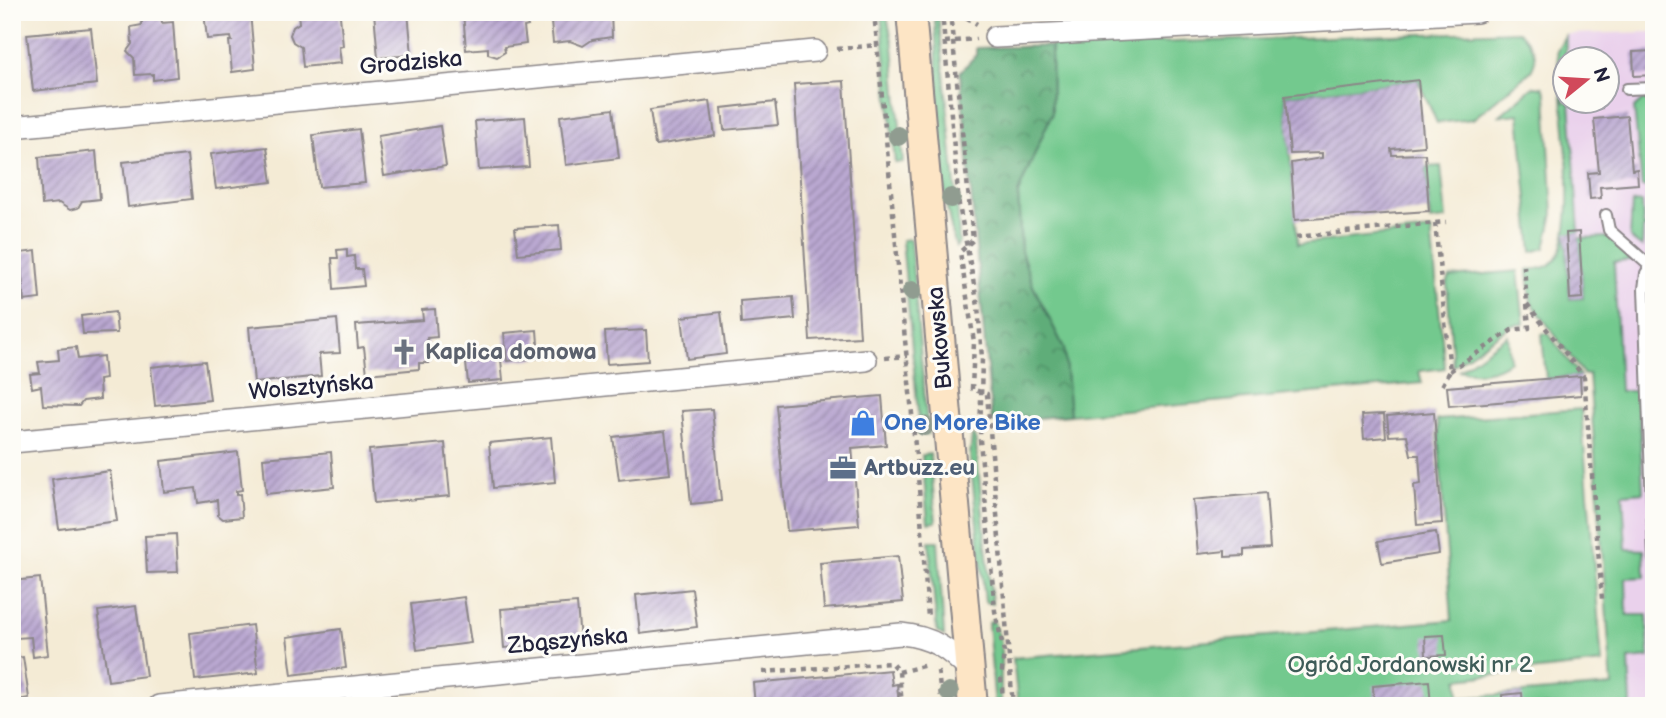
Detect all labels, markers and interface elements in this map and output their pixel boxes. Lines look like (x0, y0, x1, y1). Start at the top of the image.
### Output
street label: Grodziska (358, 45, 464, 81)
north arrow (1550, 46, 1620, 116)
text: N (1588, 65, 1614, 86)
street label: Bukowska (922, 285, 958, 391)
church icon: Kaplica domowa (389, 337, 419, 367)
place label: Kaplica domowa (425, 338, 597, 366)
street label: Wolsztyńska (247, 368, 375, 406)
shop icon: One More Bike (848, 408, 878, 438)
place label: One More Bike (884, 409, 1041, 437)
office icon: Artbuzz.eu (828, 453, 858, 483)
place label: Artbuzz.eu (863, 454, 975, 482)
street label: Zbąszyńska (506, 622, 629, 660)
park label: Ogród Jordanowski nr 2 (1288, 651, 1533, 679)

